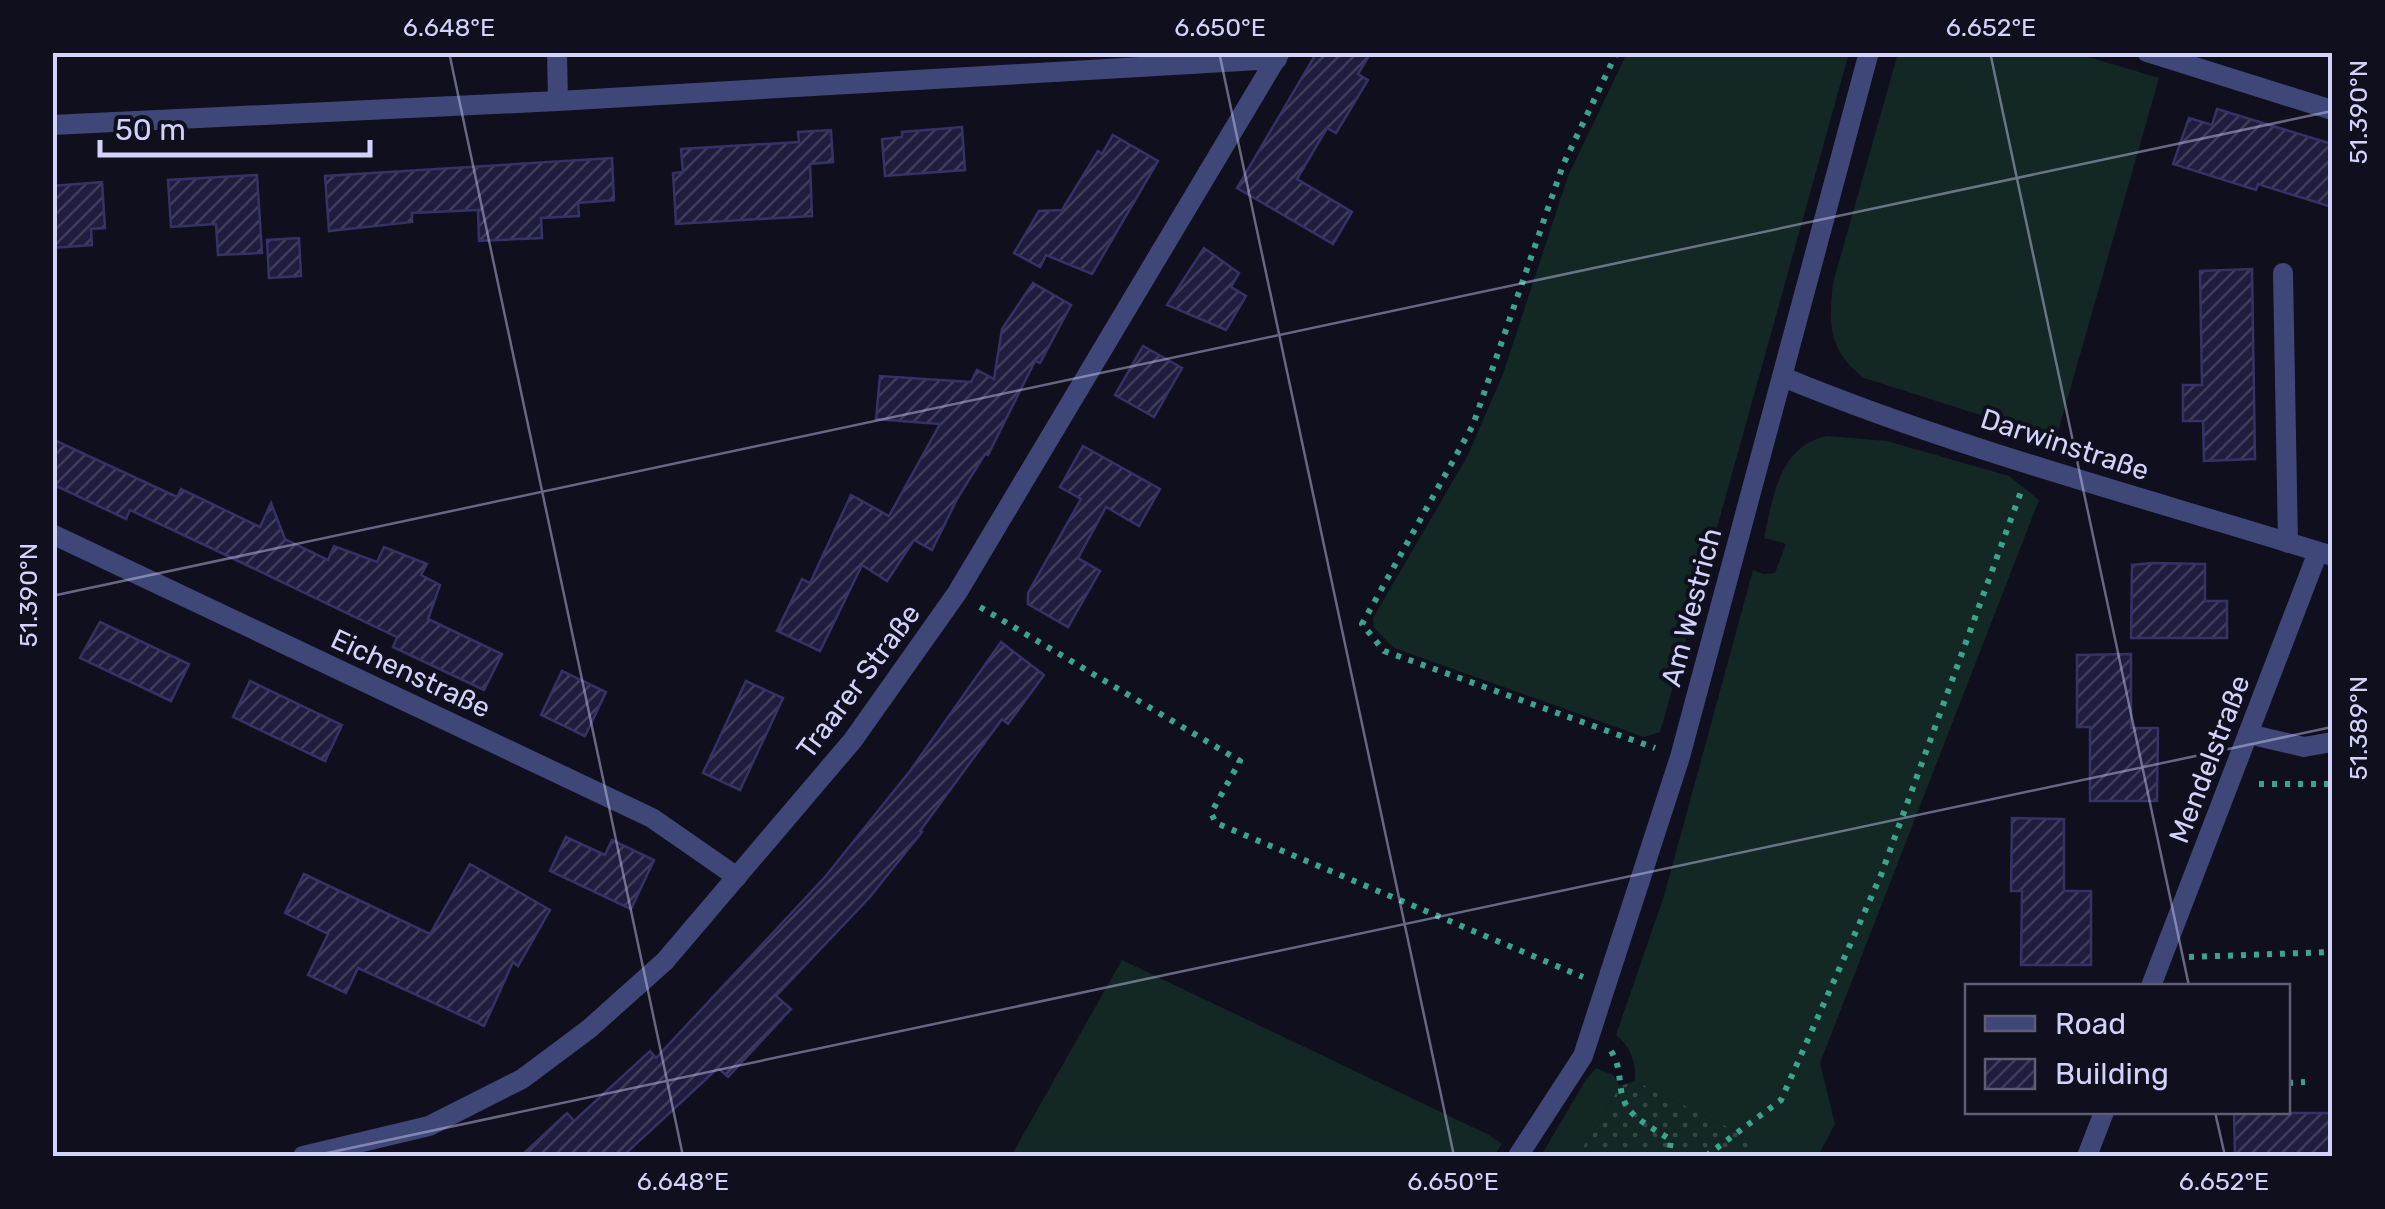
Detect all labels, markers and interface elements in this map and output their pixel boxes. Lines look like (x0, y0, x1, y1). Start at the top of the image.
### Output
text: 6.648°E (403, 13, 495, 42)
text: 6.650°E (1174, 13, 1266, 42)
text: 6.652°E (1946, 13, 2036, 42)
text: 51.390°N (2344, 60, 2373, 164)
scale bar (100, 95, 370, 157)
text: 50 m (115, 112, 186, 148)
street label: Darwinstraße (1977, 402, 2153, 487)
street label: Am Westrich (1654, 524, 1728, 690)
text: 51.390°N (14, 543, 43, 647)
street label: Traarer Straße (790, 598, 927, 765)
street label: Eichenstraße (326, 622, 496, 725)
street label: Mendelstraße (2162, 671, 2257, 848)
text: 51.389°N (2344, 676, 2373, 780)
legend (1965, 984, 2290, 1114)
text: Road (2055, 1006, 2126, 1042)
text: Building (2055, 1056, 2169, 1092)
text: 6.648°E (637, 1167, 729, 1196)
text: 6.650°E (1407, 1167, 1499, 1196)
text: 6.652°E (2179, 1167, 2269, 1196)

